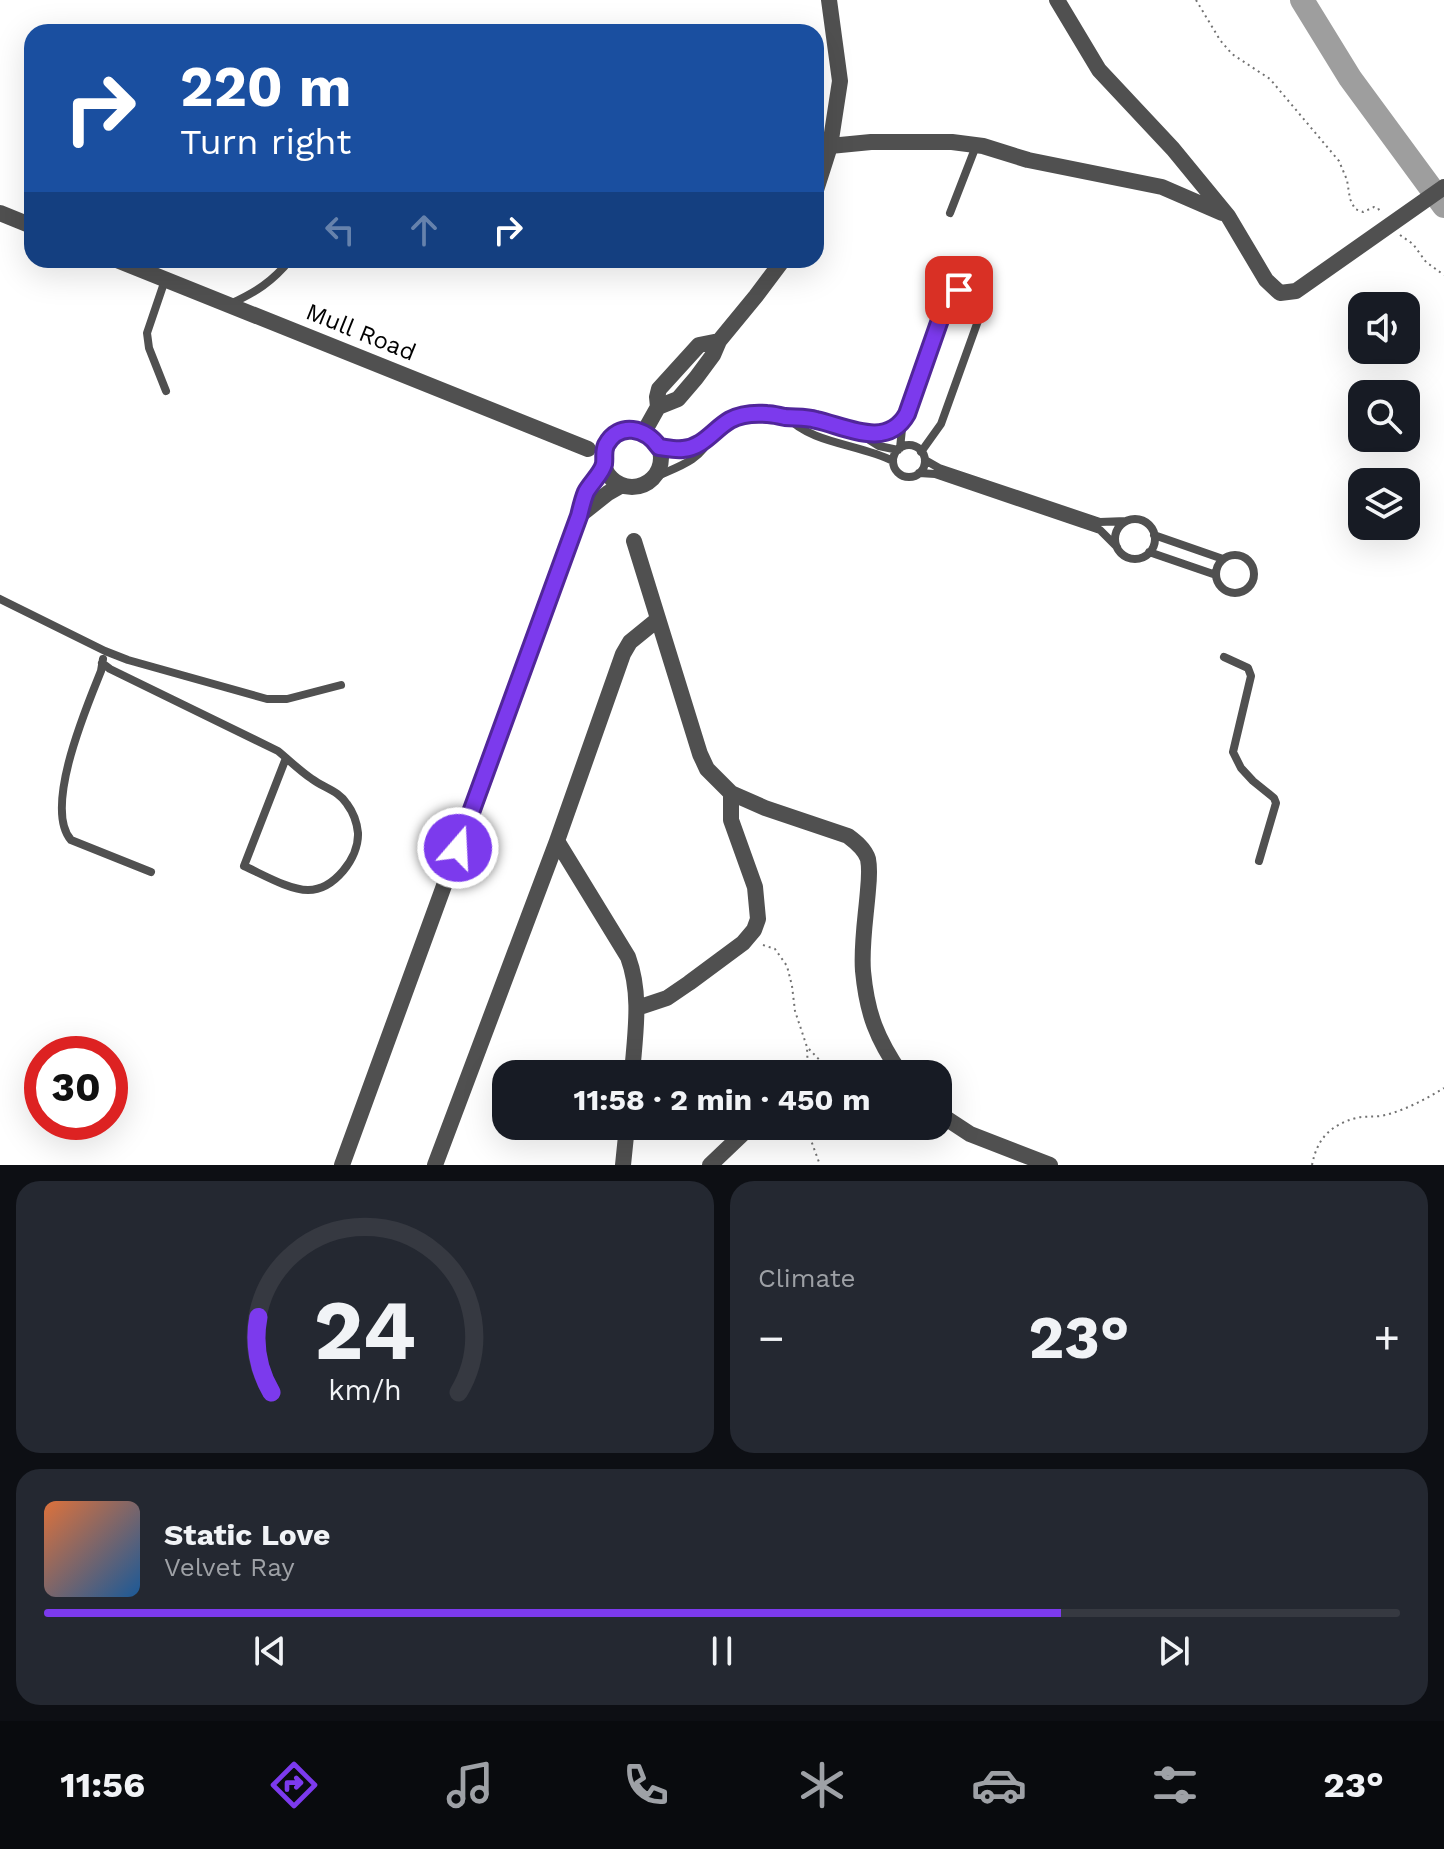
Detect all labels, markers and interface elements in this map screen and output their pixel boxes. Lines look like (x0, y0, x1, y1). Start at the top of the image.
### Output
text: 220 m (180, 54, 352, 120)
icon: right (48, 56, 152, 160)
text: Turn right (180, 121, 351, 163)
icon: left (318, 208, 362, 252)
icon: ahead (402, 208, 446, 252)
icon: right (486, 208, 530, 252)
pin (925, 256, 993, 324)
icon: arrive (937, 268, 981, 312)
map controls (1348, 292, 1420, 540)
button: sound (1348, 292, 1420, 364)
street label: Mull Road (302, 297, 420, 367)
button: search (1348, 380, 1420, 452)
button: layers (1348, 468, 1420, 540)
position arrow (416, 806, 500, 890)
speed limit sign: 30 (24, 1036, 128, 1140)
text: 11:58 · 2 min · 450 m (574, 1082, 871, 1117)
text: Climate (758, 1263, 856, 1293)
text: 24 (314, 1282, 416, 1379)
text: 23° (1028, 1302, 1130, 1373)
text: − (758, 1312, 785, 1364)
text: + (1373, 1312, 1400, 1364)
text: km/h (328, 1373, 402, 1407)
text: Static Love (164, 1517, 330, 1552)
text: Velvet Ray (164, 1552, 295, 1582)
icon: previous (248, 1629, 292, 1673)
icon: pause (700, 1629, 744, 1673)
icon: next (1152, 1629, 1196, 1673)
icon: directions (266, 1757, 322, 1813)
icon: music (442, 1757, 498, 1813)
icon: phone (618, 1757, 674, 1813)
icon: climate (794, 1757, 850, 1813)
icon: car (971, 1757, 1027, 1813)
icon: filters (1147, 1757, 1203, 1813)
text: 11:56 (60, 1764, 145, 1806)
text: 23° (1323, 1764, 1384, 1806)

